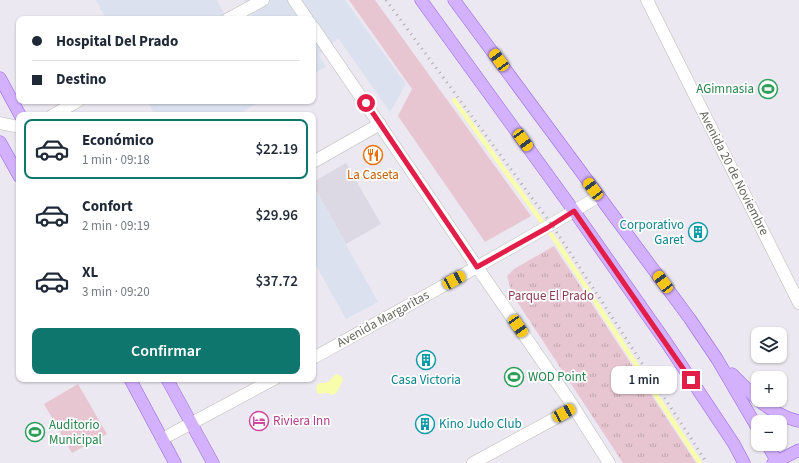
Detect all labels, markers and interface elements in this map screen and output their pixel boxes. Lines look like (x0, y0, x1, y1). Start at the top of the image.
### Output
text: Hospital Del Prado (56, 31, 178, 52)
car (487, 47, 511, 73)
text: Destino (56, 69, 106, 90)
sports icon: AGimnasia (757, 78, 779, 100)
place label: AGimnasia (696, 80, 754, 98)
route start (357, 94, 375, 112)
street label: Avenida 20 de Noviembre (695, 108, 773, 238)
car (511, 127, 535, 153)
text: Económico (82, 130, 154, 151)
icon: car (34, 131, 70, 167)
text: $22.19 (255, 139, 298, 160)
restaurant icon: La Caseta (362, 144, 384, 166)
text: 1 min · 09:18 (82, 151, 150, 169)
place label: La Caseta (347, 166, 399, 184)
car (581, 176, 605, 202)
text: Confort (82, 196, 133, 217)
icon: car (34, 197, 70, 233)
text: $29.96 (255, 205, 298, 226)
place label: Corporativo Garet (620, 216, 685, 249)
text: 2 min · 09:19 (82, 217, 150, 235)
building icon: Corporativo Garet (687, 221, 709, 243)
text: XL (82, 262, 98, 283)
icon: car (34, 263, 70, 299)
car (441, 269, 467, 291)
car (651, 269, 675, 295)
text: $37.72 (255, 271, 298, 292)
text: 3 min · 09:20 (82, 283, 150, 301)
street label: Avenida Margaritas (333, 286, 433, 352)
park label: Parque El Prado (508, 287, 594, 305)
car (506, 313, 530, 339)
map controls (751, 327, 787, 451)
button: layers (751, 327, 787, 363)
button: Confirmar (32, 328, 300, 374)
building icon: Casa Victoria (415, 349, 437, 371)
sports icon: WOD Point (503, 366, 525, 388)
callout: 1 min (611, 366, 677, 394)
place label: WOD Point (528, 368, 587, 386)
place label: Casa Victoria (391, 371, 461, 389)
text: 1 min (629, 371, 659, 389)
route end (682, 371, 700, 389)
button: + (751, 371, 787, 407)
car (551, 402, 577, 424)
hotel icon: Riviera Inn (248, 410, 270, 432)
place label: Riviera Inn (273, 412, 330, 430)
building icon: Kino Judo Club (414, 413, 436, 435)
place label: Kino Judo Club (439, 415, 522, 433)
button: − (751, 415, 787, 451)
place label: Auditorio Municipal (49, 416, 102, 449)
sports icon: Auditorio Municipal (24, 421, 46, 443)

